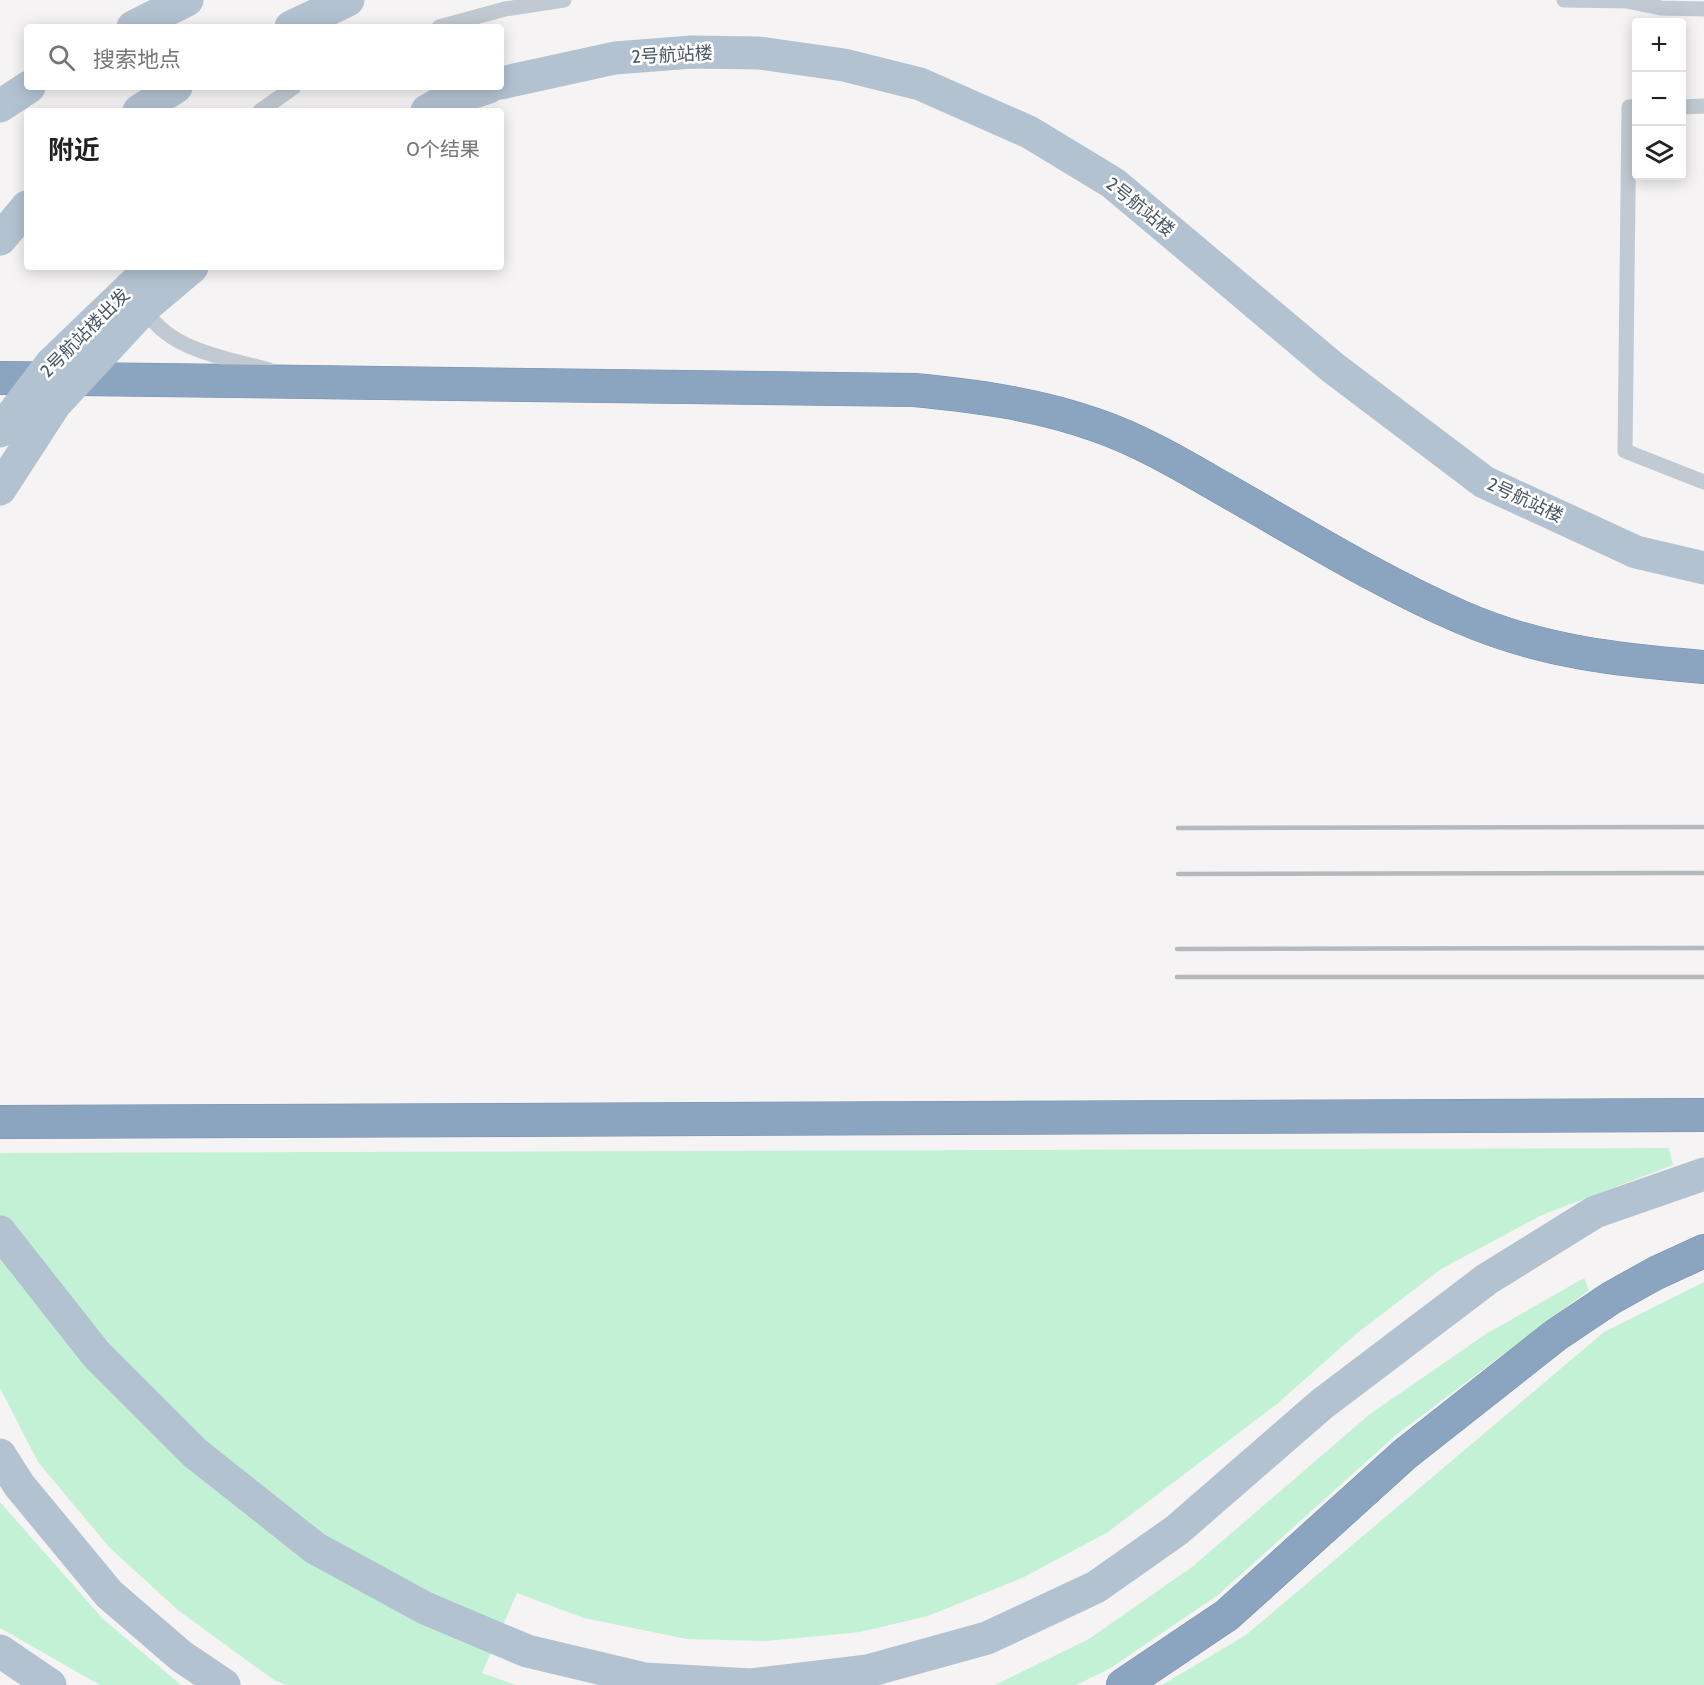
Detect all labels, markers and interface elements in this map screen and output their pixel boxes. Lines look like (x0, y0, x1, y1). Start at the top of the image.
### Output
map controls (1632, 18, 1686, 180)
button: + (1632, 18, 1686, 72)
search box (24, 24, 504, 90)
icon: search (45, 41, 78, 74)
street label: 2号航站楼 (631, 42, 713, 68)
text: 搜索地点 (93, 46, 181, 73)
button: − (1632, 72, 1686, 126)
button: layers (1632, 126, 1686, 180)
text: 附近 (48, 134, 100, 166)
text: 0个结果 (406, 137, 480, 161)
street label: 2号航站楼 (1101, 173, 1179, 241)
street label: 2号航站楼出发 (36, 284, 134, 382)
street label: 2号航站楼 (1483, 473, 1567, 527)

